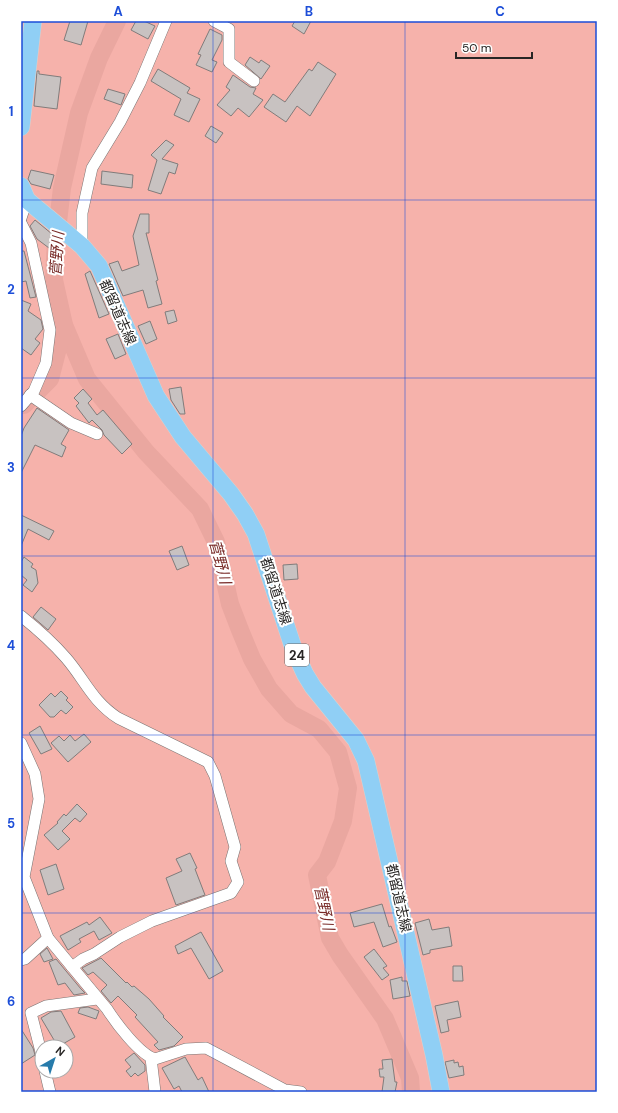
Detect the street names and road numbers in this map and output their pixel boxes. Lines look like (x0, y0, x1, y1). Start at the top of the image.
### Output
street label: 都留道志線 (96, 276, 140, 348)
street label: 都留道志線 (257, 555, 295, 627)
road number: 24 (285, 644, 309, 666)
street label: 都留道志線 (382, 862, 416, 934)

